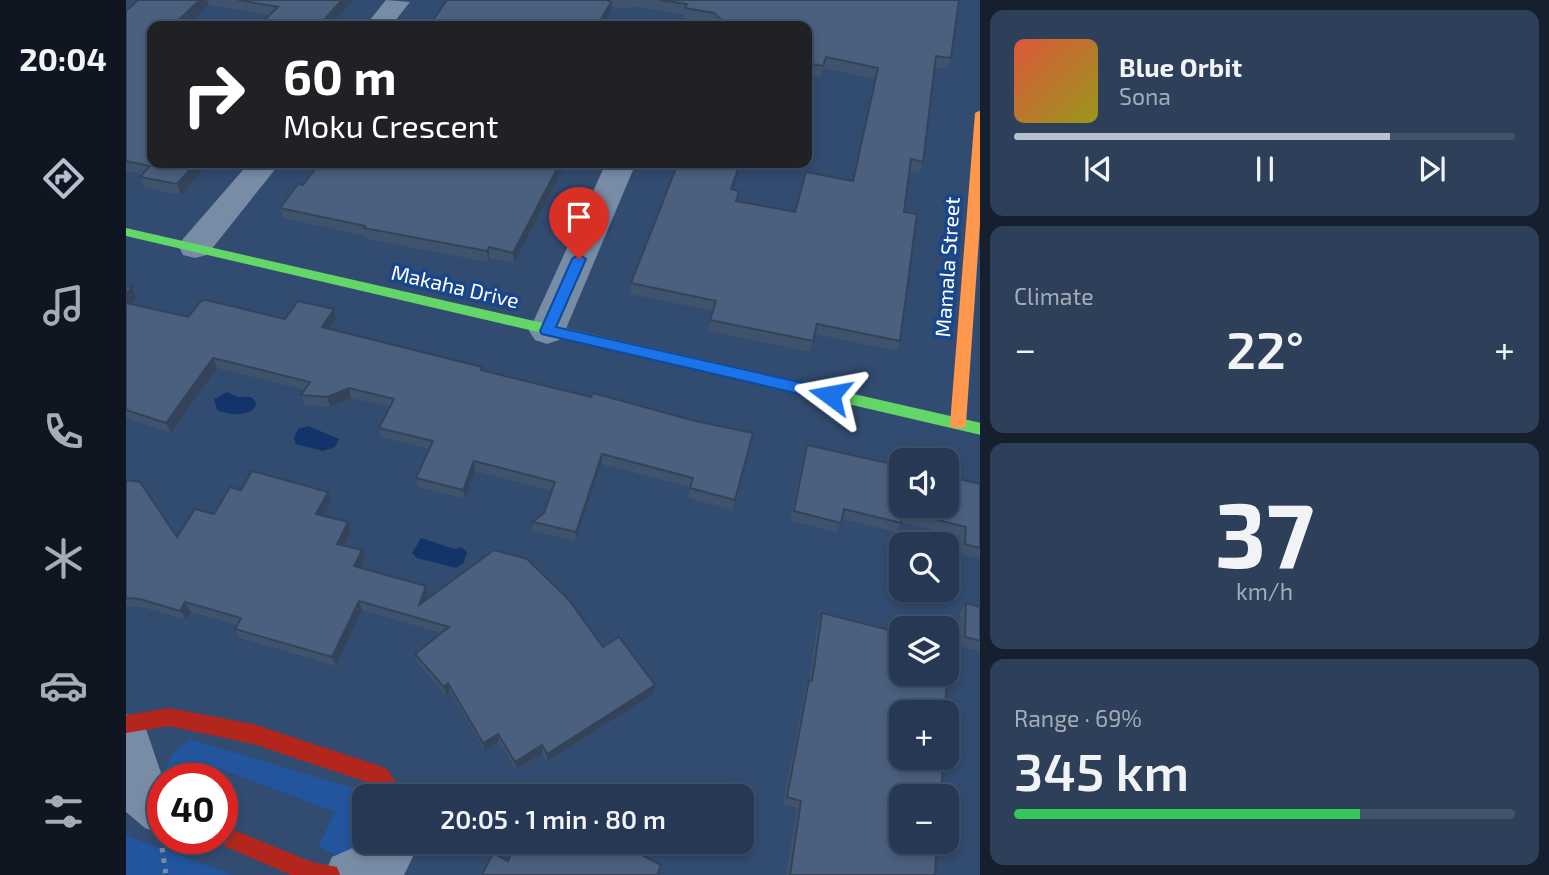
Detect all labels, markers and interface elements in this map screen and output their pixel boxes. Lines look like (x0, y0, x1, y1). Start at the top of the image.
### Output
text: 20:04 (19, 39, 107, 77)
text: 60 m (283, 46, 397, 105)
icon: right (168, 49, 259, 140)
text: Blue Orbit (1119, 51, 1242, 82)
text: Sona (1119, 82, 1171, 110)
text: Moku Crescent (283, 106, 498, 144)
icon: previous (1079, 150, 1117, 188)
icon: pause (1246, 150, 1284, 188)
icon: next (1413, 150, 1451, 188)
icon: directions (39, 154, 88, 203)
pin (549, 187, 609, 259)
street label: Mamala Street (929, 196, 964, 338)
icon: arrive (560, 198, 598, 236)
street label: Makaha Drive (389, 259, 522, 312)
icon: music (39, 281, 88, 330)
text: Climate (1014, 282, 1094, 310)
text: 22° (1226, 317, 1304, 379)
text: − (1014, 325, 1036, 371)
text: + (1494, 325, 1515, 371)
position arrow (793, 358, 867, 432)
icon: phone (39, 407, 88, 456)
map controls (889, 448, 959, 854)
button: sound (889, 448, 959, 518)
text: 37 (1215, 477, 1314, 586)
button: search (889, 532, 959, 602)
icon: climate (39, 534, 88, 583)
text: km/h (1236, 577, 1293, 605)
button: layers (889, 616, 959, 686)
icon: car (39, 661, 88, 710)
button: + (889, 700, 959, 770)
text: Range · 69% (1014, 704, 1142, 732)
text: 345 km (1014, 739, 1189, 801)
speed limit sign: 40 (147, 763, 238, 854)
button: − (889, 784, 959, 854)
icon: filters (39, 787, 88, 836)
text: 20:05 · 1 min · 80 m (440, 803, 666, 834)

